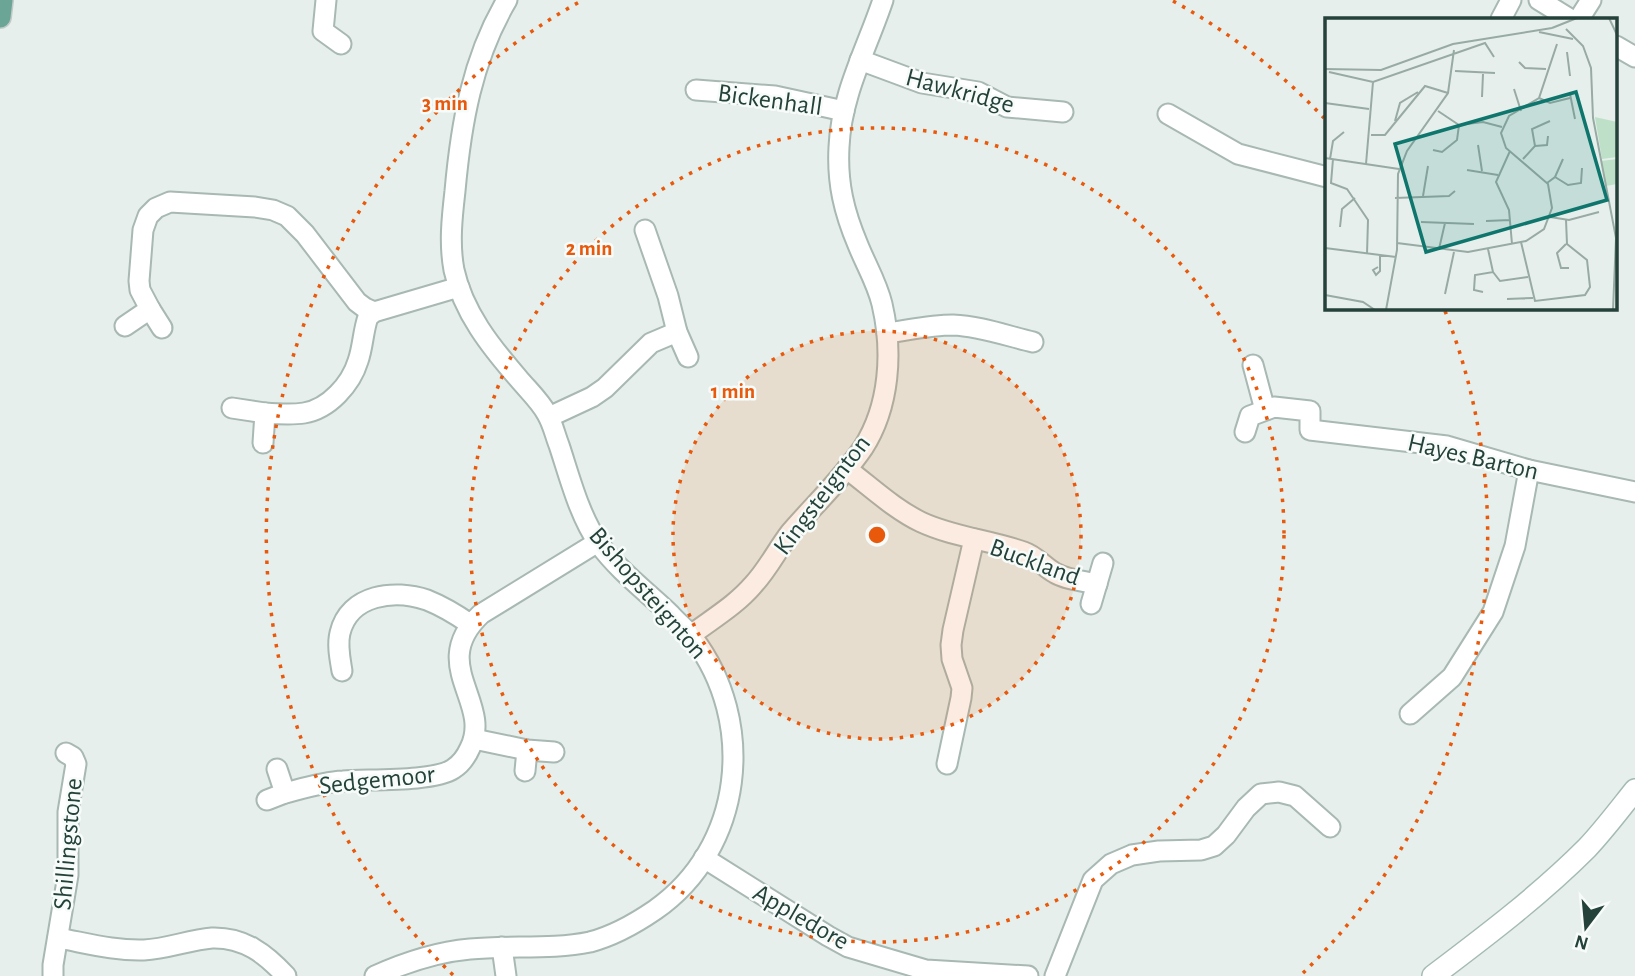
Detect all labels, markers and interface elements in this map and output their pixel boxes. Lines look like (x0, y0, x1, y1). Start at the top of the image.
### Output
inset map (1325, 18, 1618, 310)
street label: Hawkridge (903, 64, 1017, 118)
street label: Bickenhall (716, 80, 824, 120)
text: 3 min (422, 93, 468, 114)
text: 2 min (566, 238, 612, 259)
text: 1 min (711, 381, 755, 402)
street label: Hayes Barton (1405, 429, 1541, 485)
street label: Kingsteignton (769, 430, 875, 560)
street label: Bishopsteignton (584, 522, 712, 664)
centre of rings (865, 523, 889, 547)
street label: Buckland (986, 534, 1084, 590)
street label: Sedgemoor (318, 761, 437, 799)
street label: Shillingstone (49, 777, 87, 911)
street label: Appledore (749, 879, 853, 955)
north arrow (1551, 892, 1621, 962)
text: N (1573, 931, 1591, 953)

